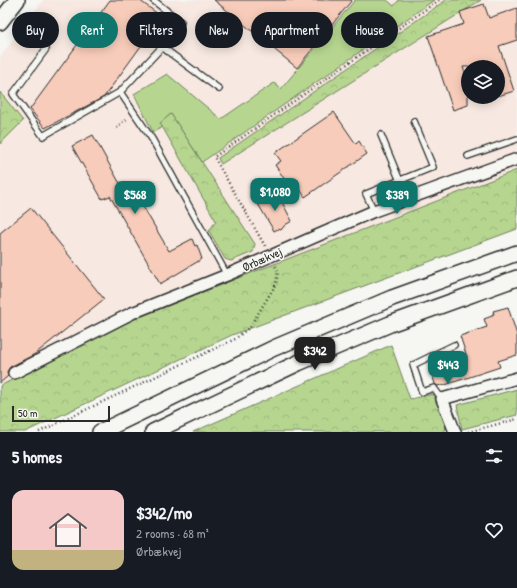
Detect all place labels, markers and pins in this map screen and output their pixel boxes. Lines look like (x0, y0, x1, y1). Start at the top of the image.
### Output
pin: $1,080 (242, 178, 308, 212)
pin: $568 (111, 181, 159, 215)
pin: $389 (373, 181, 421, 215)
pin: $342 (291, 337, 339, 371)
pin: $443 (424, 351, 472, 385)

